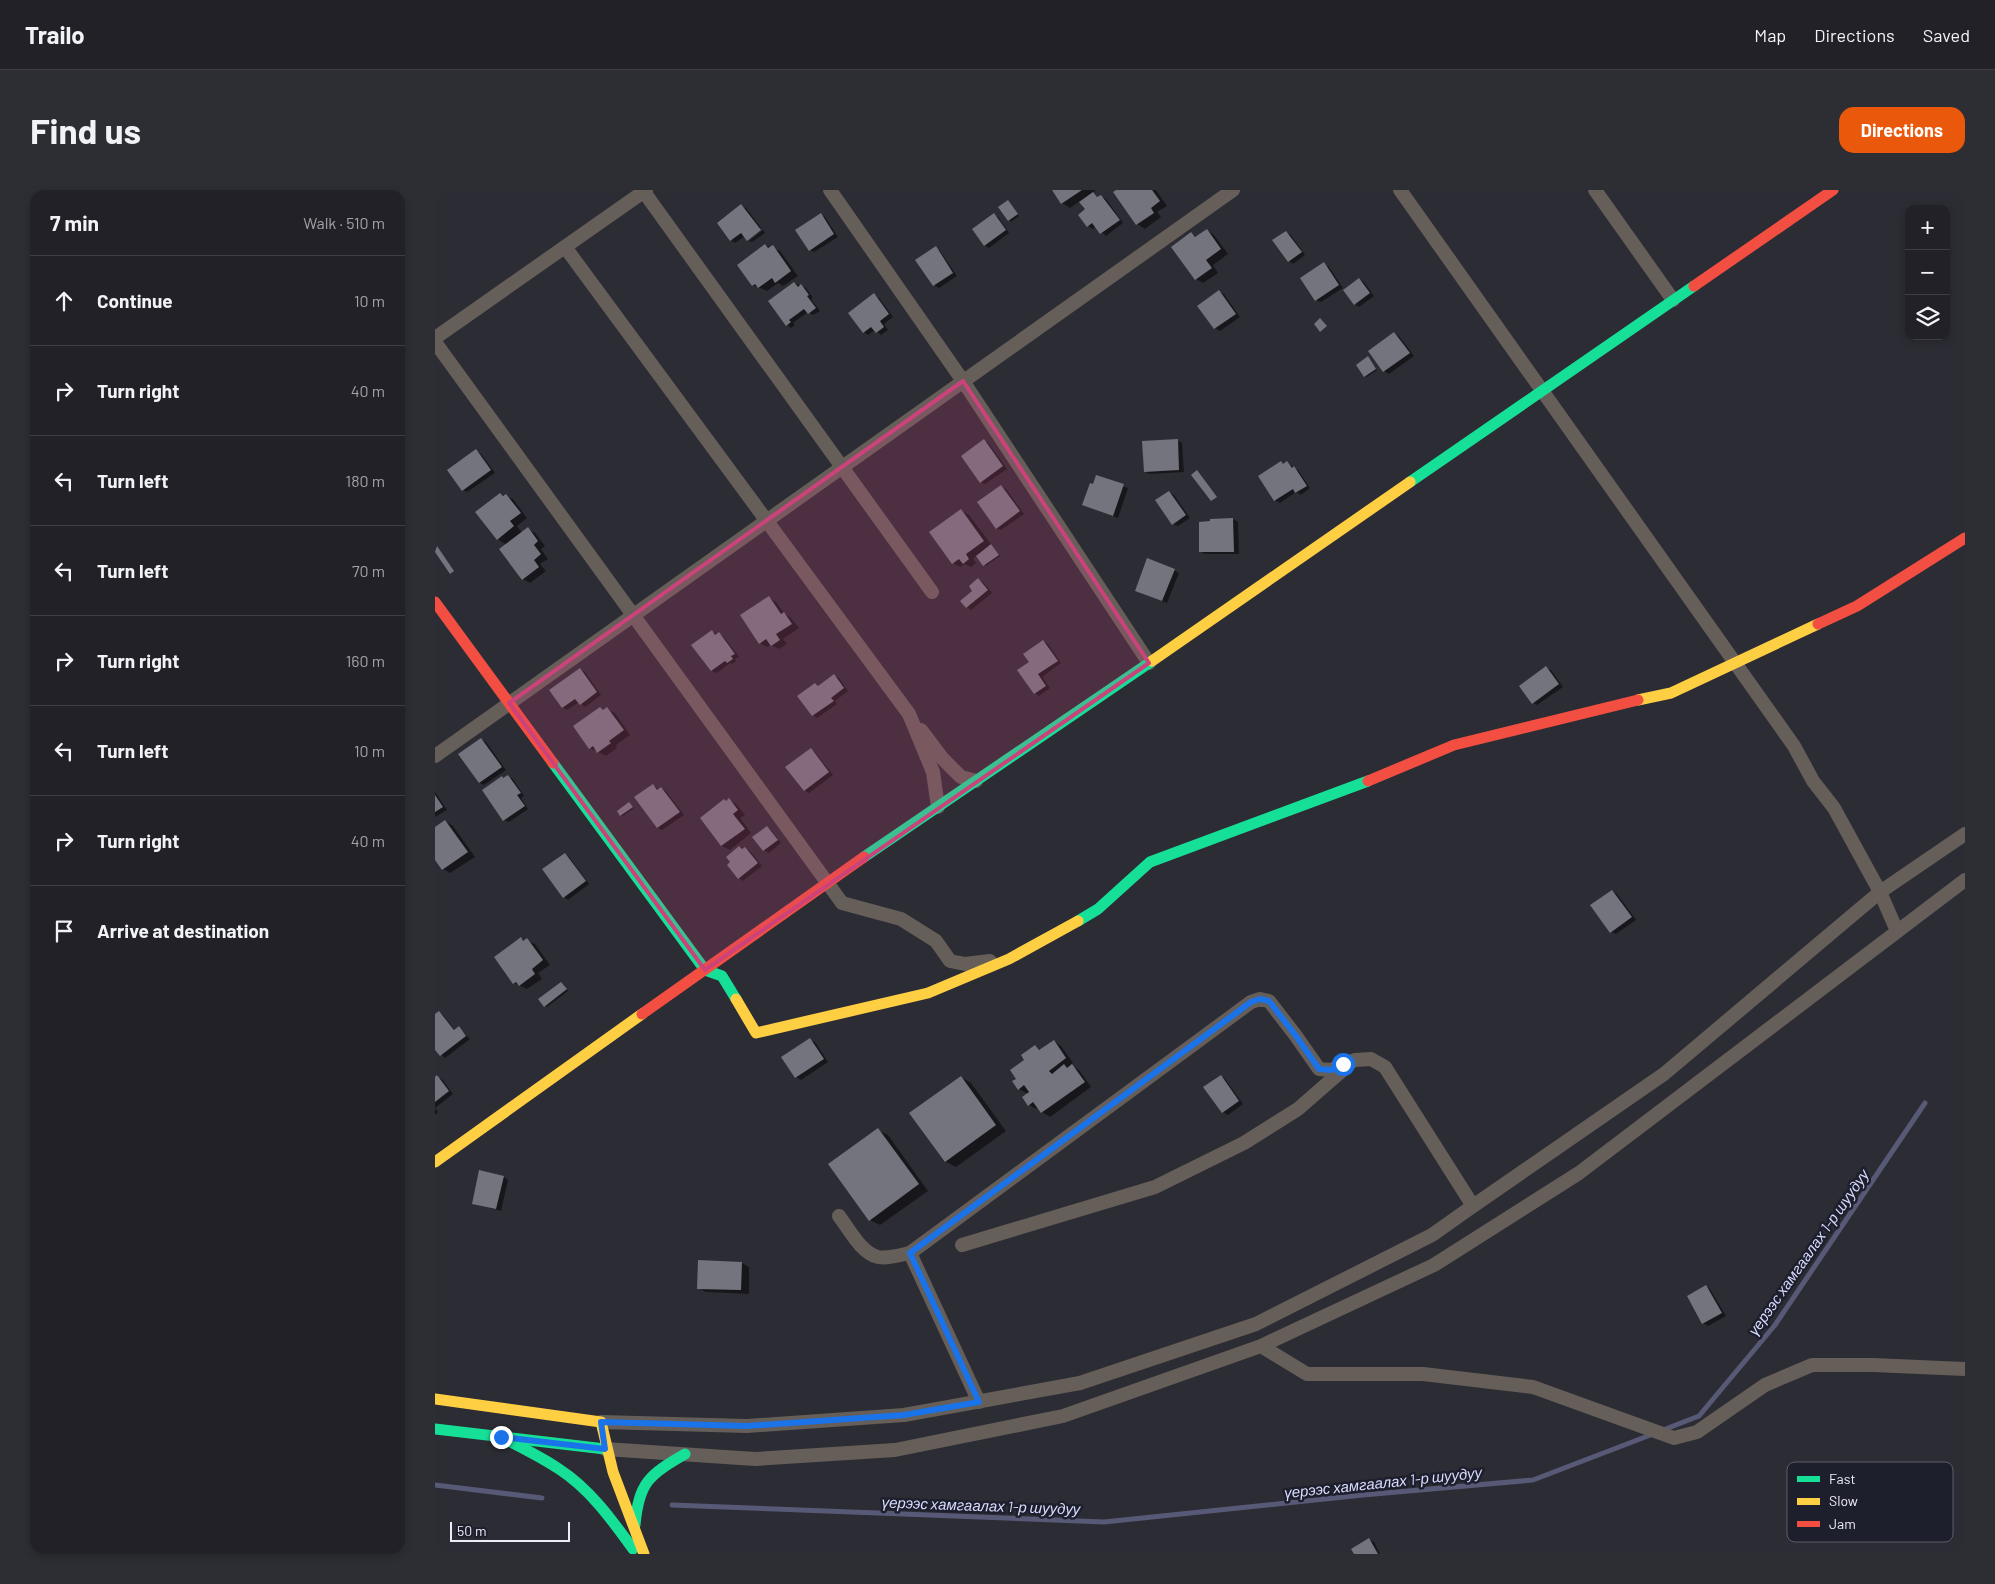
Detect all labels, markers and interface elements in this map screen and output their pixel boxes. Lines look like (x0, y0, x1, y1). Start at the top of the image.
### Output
text: Trailo (25, 20, 85, 49)
text: Map (1754, 24, 1786, 46)
text: Directions (1814, 24, 1895, 46)
text: Saved (1923, 24, 1970, 46)
button: Directions (1839, 107, 1965, 153)
text: Find us (30, 109, 141, 151)
map controls (1905, 205, 1950, 340)
button: + (1905, 205, 1950, 250)
text: 7 min (50, 210, 99, 235)
text: Walk · 510 m (303, 213, 385, 232)
button: − (1905, 250, 1950, 295)
icon: ahead (50, 287, 78, 315)
text: Continue (97, 289, 173, 312)
text: 10 m (354, 291, 385, 310)
button: layers (1905, 295, 1950, 340)
icon: right (50, 377, 78, 405)
text: Turn right (97, 379, 179, 402)
text: 40 m (351, 381, 385, 400)
icon: left (50, 467, 78, 495)
text: Turn left (97, 469, 168, 492)
text: 180 m (346, 471, 385, 490)
icon: left (50, 557, 78, 585)
text: Turn left (97, 559, 168, 582)
text: 70 m (352, 561, 385, 580)
icon: right (50, 647, 78, 675)
text: Turn right (97, 649, 179, 672)
text: 160 m (346, 651, 385, 670)
icon: left (50, 737, 78, 765)
text: Turn left (97, 739, 168, 762)
text: 10 m (354, 741, 385, 760)
icon: right (50, 827, 78, 855)
text: Turn right (97, 829, 179, 852)
text: 40 m (351, 831, 385, 850)
icon: arrive (50, 917, 78, 945)
text: Arrive at destination (97, 919, 269, 942)
route start (1332, 1053, 1355, 1076)
water label: үерээс хамгаалах 1-р шуудуу (1744, 1164, 1873, 1339)
route end (490, 1426, 513, 1449)
legend (1787, 1462, 1953, 1542)
water label: үерээс хамгаалах 1-р шуудуу (1283, 1463, 1484, 1501)
text: Fast (1829, 1470, 1855, 1487)
text: Slow (1829, 1492, 1858, 1509)
water label: үерээс хамгаалах 1-р шуудуу (881, 1493, 1082, 1518)
text: Jam (1829, 1515, 1856, 1532)
scale bar (450, 1519, 570, 1542)
text: 50 m (457, 1522, 486, 1539)

